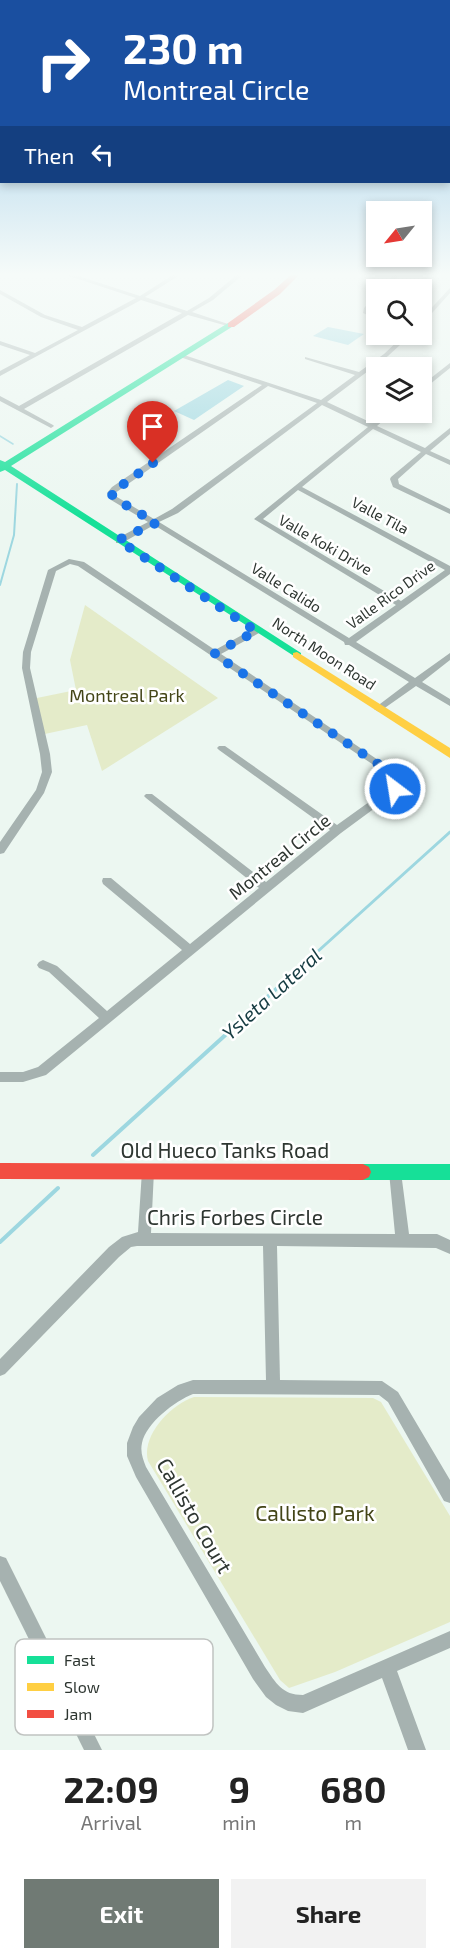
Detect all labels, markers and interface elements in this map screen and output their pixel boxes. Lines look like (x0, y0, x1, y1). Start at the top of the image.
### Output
text: 230 m (123, 22, 244, 72)
icon: right (24, 24, 102, 102)
text: Montreal Circle (123, 73, 309, 105)
icon: left (86, 138, 119, 171)
text: Then (24, 142, 74, 168)
north arrow (366, 201, 432, 267)
map controls (366, 201, 432, 423)
button: search (366, 279, 432, 345)
button: layers (366, 357, 432, 423)
pin (127, 401, 178, 463)
icon: arrive (136, 410, 169, 443)
street label: Valle Tila (349, 493, 412, 538)
street label: Valle Koki Drive (276, 510, 375, 578)
street label: Valle Rico Drive (343, 556, 438, 632)
street label: Valle Calido (248, 558, 325, 616)
street label: North Moon Road (269, 613, 380, 693)
park label: Montreal Park (69, 684, 185, 706)
position arrow (363, 757, 427, 821)
street label: Montreal Circle (224, 809, 335, 904)
water label: Ysleta Lateral (217, 942, 326, 1044)
street label: Old Hueco Tanks Road (121, 1137, 329, 1162)
street label: Chris Forbes Circle (147, 1204, 323, 1229)
street label: Callisto Court (152, 1453, 238, 1577)
park label: Callisto Park (255, 1500, 375, 1525)
legend (15, 1639, 213, 1735)
text: Fast (64, 1650, 95, 1669)
text: Slow (64, 1677, 100, 1696)
text: Jam (64, 1704, 92, 1723)
text: 22:09 (64, 1767, 159, 1810)
text: 9 (229, 1767, 250, 1810)
text: 680 (320, 1767, 386, 1810)
text: Arrival (81, 1810, 142, 1834)
text: min (222, 1810, 256, 1834)
text: m (344, 1810, 362, 1834)
button: Exit (24, 1879, 219, 1948)
button: Share (231, 1879, 426, 1948)

